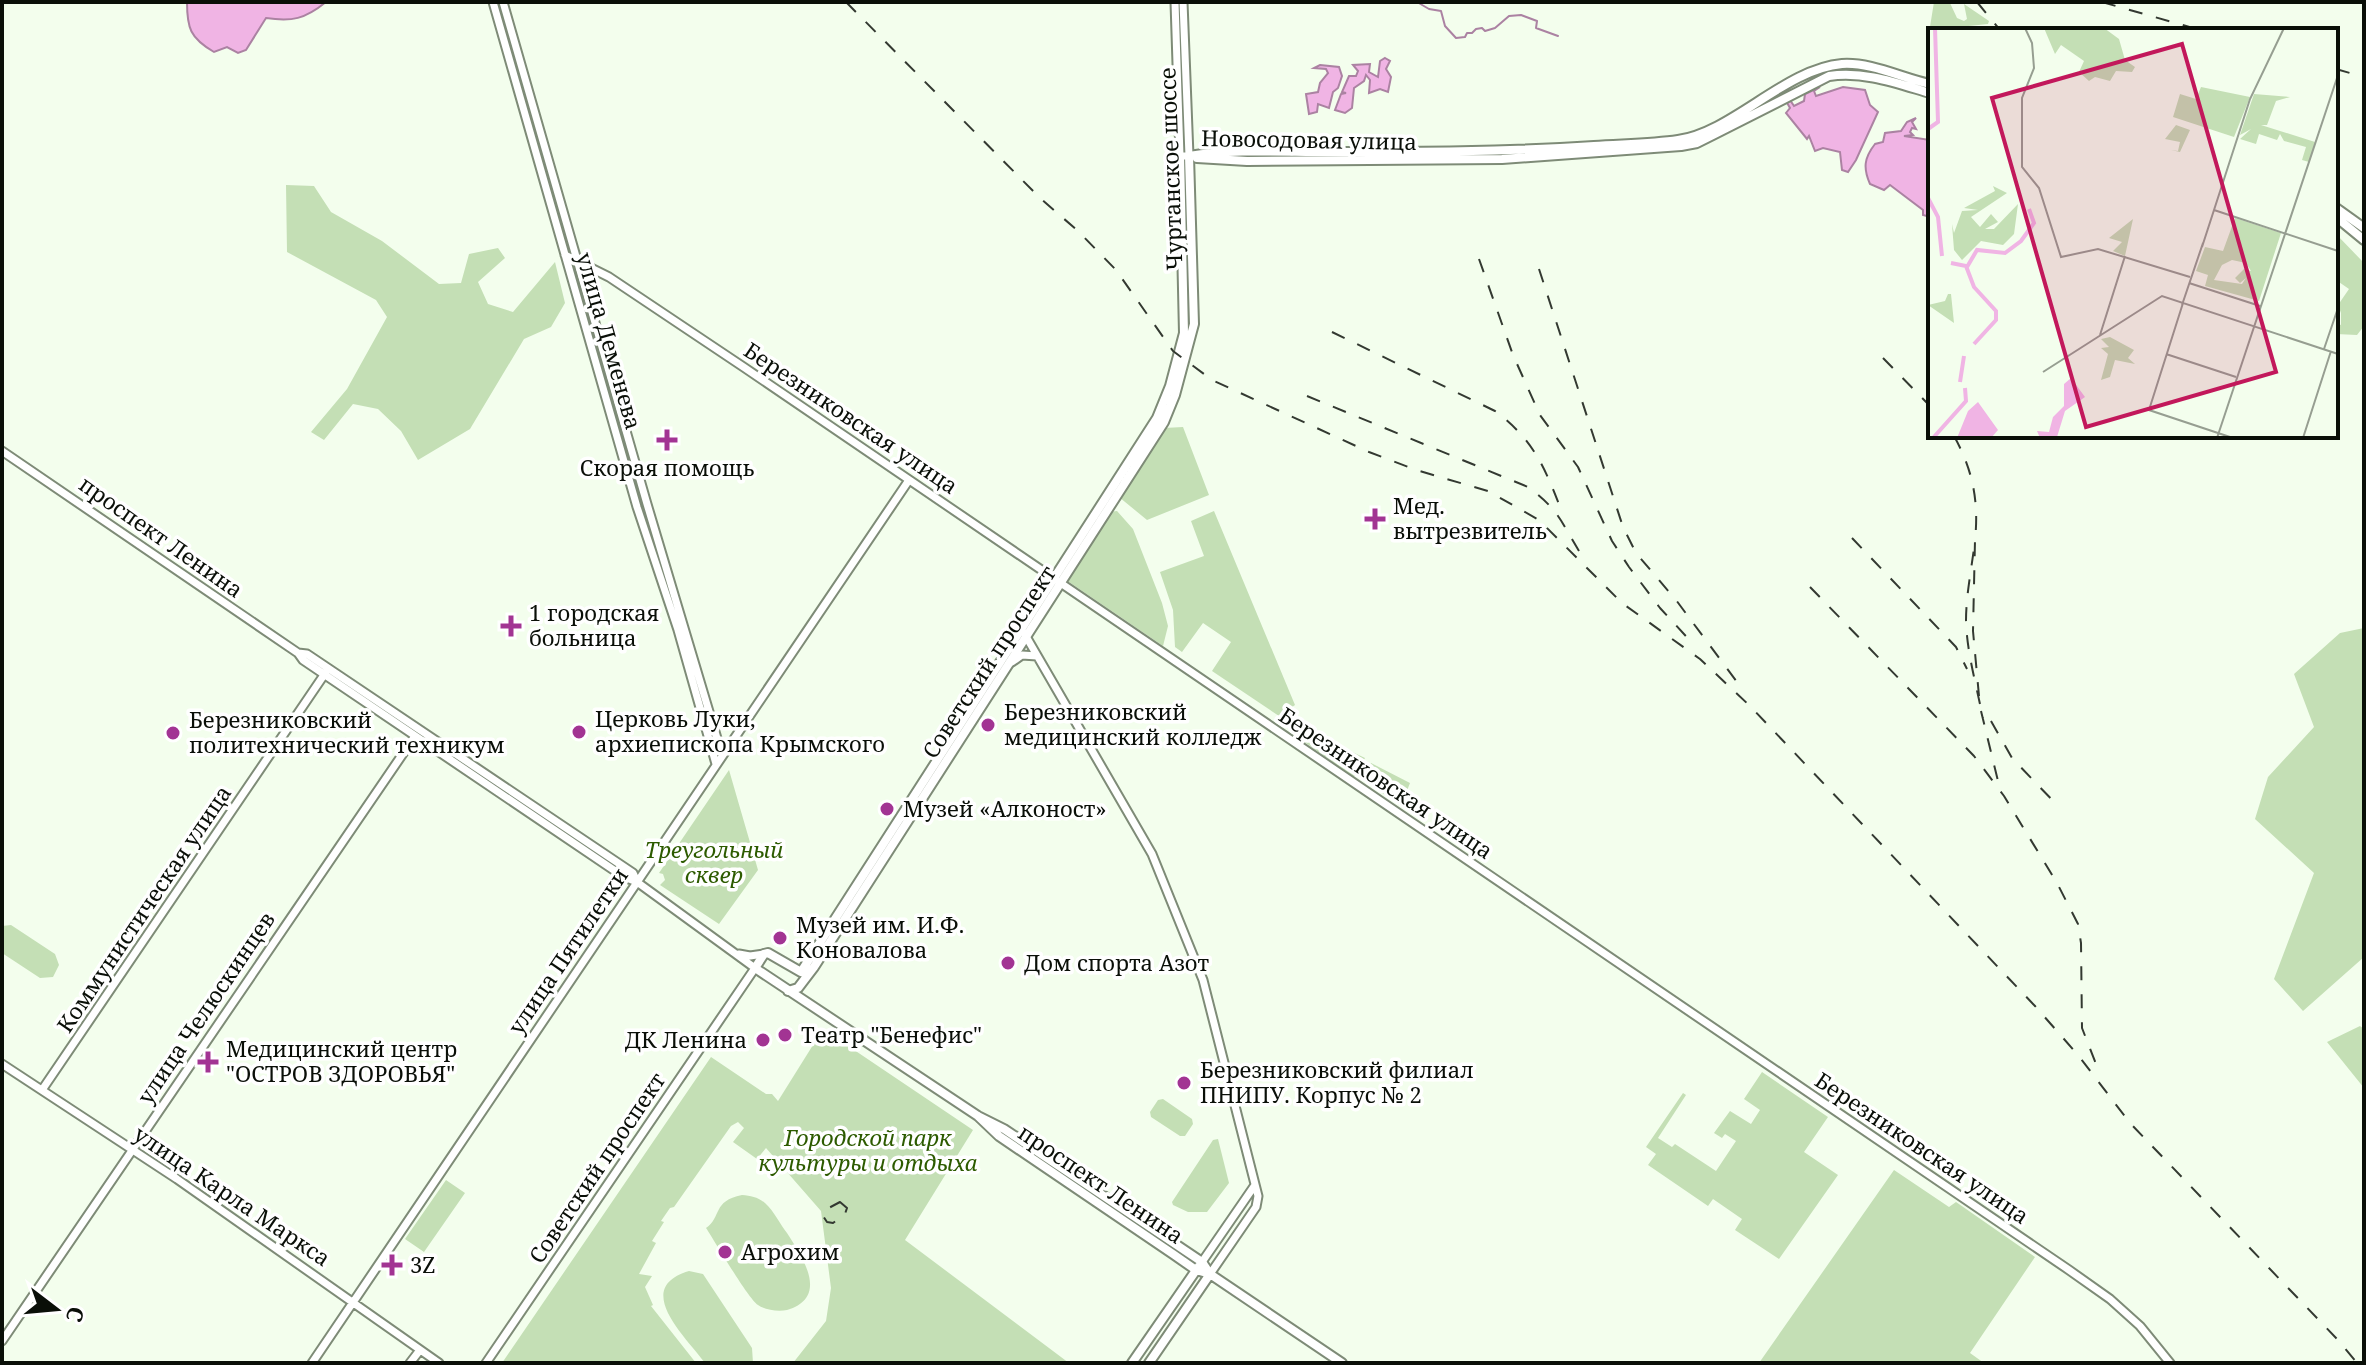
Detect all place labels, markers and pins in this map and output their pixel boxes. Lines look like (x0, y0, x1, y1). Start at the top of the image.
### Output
marker: Скорая помощь (656, 429, 678, 451)
place label: Скорая помощь (580, 452, 755, 482)
place label: Мед. вытрезвитель (1393, 490, 1547, 545)
marker: Мед. вытрезвитель (1364, 508, 1386, 530)
place label: 1 городская больница (529, 597, 659, 652)
marker: 1 городская больница (500, 615, 522, 637)
place label: Березниковский медицинский колледж (1004, 696, 1262, 751)
place label: Церковь Луки, архиепископа Крымского (595, 703, 885, 758)
place label: Березниковский политехнический техникум (189, 704, 505, 759)
marker: Березниковский медицинский колледж (979, 716, 997, 734)
marker: Церковь Луки, архиепископа Крымского (570, 723, 588, 741)
marker: Березниковский политехнический техникум (164, 724, 182, 742)
place label: Музей «Алконост» (903, 793, 1107, 823)
marker: Музей «Алконост» (878, 800, 896, 818)
place label: Музей им. И.Ф. Коновалова (796, 909, 964, 964)
marker: Музей им. И.Ф. Коновалова (771, 929, 789, 947)
place label: Дом спорта Азот (1024, 947, 1210, 977)
marker: Дом спорта Азот (999, 954, 1017, 972)
place label: Театр "Бенефис" (801, 1019, 982, 1049)
place label: ДК Ленина (625, 1024, 747, 1054)
marker: Театр "Бенефис" (776, 1026, 794, 1044)
marker: ДК Ленина (754, 1031, 772, 1049)
place label: Медицинский центр "ОСТРОВ ЗДОРОВЬЯ" (226, 1033, 457, 1088)
marker: Медицинский центр "ОСТРОВ ЗДОРОВЬЯ" (197, 1051, 219, 1073)
place label: Березниковский филиал ПНИПУ. Корпус № 2 (1200, 1054, 1474, 1109)
marker: Березниковский филиал ПНИПУ. Корпус № 2 (1175, 1074, 1193, 1092)
place label: Агрохим (741, 1236, 839, 1266)
marker: Агрохим (716, 1243, 734, 1261)
place label: 3Z (410, 1249, 435, 1279)
marker: 3Z (381, 1254, 403, 1276)

